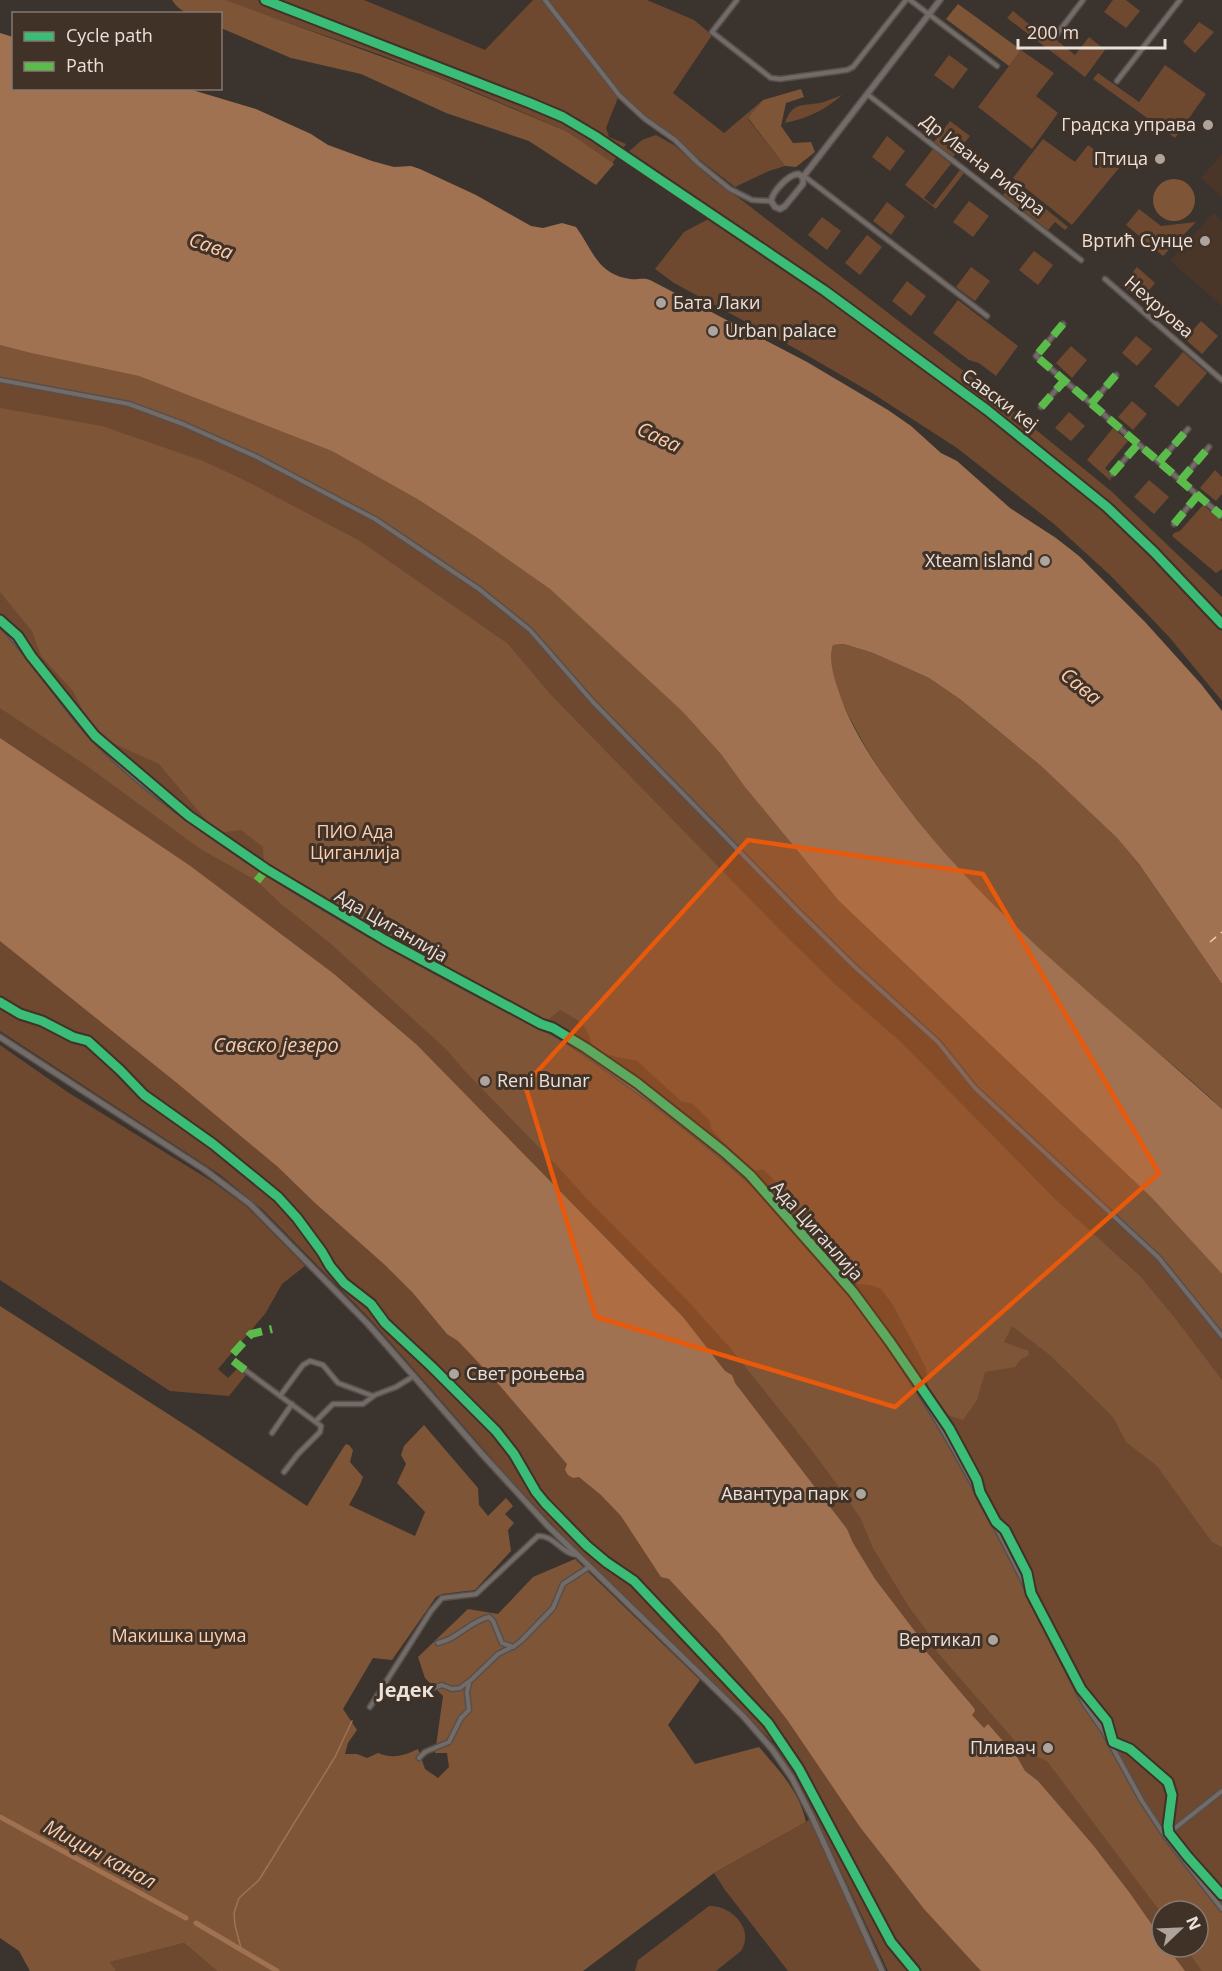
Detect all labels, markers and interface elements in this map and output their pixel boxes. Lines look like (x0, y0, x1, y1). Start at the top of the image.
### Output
legend (12, 12, 222, 90)
scale bar (1018, 12, 1165, 50)
text: 200 m (1027, 20, 1079, 44)
text: Cycle path (66, 23, 153, 47)
text: Path (66, 53, 104, 77)
street label: Др Ивана Рибара (916, 108, 1051, 220)
place label: Градска управа (1061, 112, 1196, 136)
marker: Градска управа (1201, 118, 1215, 132)
place label: Птица (1094, 146, 1148, 170)
marker: Птица (1153, 152, 1167, 166)
water label: Сава (185, 225, 237, 266)
place label: Вртић Сунце (1082, 228, 1193, 252)
marker: Вртић Сунце (1198, 234, 1212, 248)
street label: Нехруова (1120, 270, 1199, 343)
place label: Бата Лаки (673, 290, 761, 314)
marker: Бата Лаки (654, 296, 668, 310)
place label: Urban palace (725, 318, 837, 342)
marker: Urban palace (706, 324, 720, 338)
street label: Савски кеј (958, 363, 1044, 436)
water label: Сава (633, 415, 685, 458)
place label: Xteam island (925, 548, 1033, 572)
marker: Xteam island (1038, 554, 1052, 568)
water label: Сава (1055, 661, 1107, 710)
park label: ПИО Ада Циганлија (310, 819, 400, 864)
street label: Ада Циганлија (331, 883, 452, 967)
water label: Савско језеро (213, 1031, 339, 1058)
place label: Reni Bunar (497, 1068, 590, 1092)
marker: Reni Bunar (478, 1074, 492, 1088)
street label: Ада Циганлија (766, 1175, 869, 1285)
place label: Свет роњења (466, 1361, 585, 1385)
marker: Свет роњења (447, 1367, 461, 1381)
place label: Авантура парк (721, 1481, 850, 1505)
marker: Авантура парк (854, 1487, 868, 1501)
park label: Макишка шума (111, 1623, 247, 1647)
place label: Вертикал (899, 1627, 981, 1651)
marker: Вертикал (986, 1633, 1000, 1647)
district label: Једек (376, 1676, 435, 1703)
place label: Пливач (970, 1735, 1036, 1759)
marker: Пливач (1041, 1741, 1055, 1755)
water label: Мицин канал (39, 1813, 161, 1895)
north arrow (1150, 1899, 1210, 1959)
text: N (1181, 1913, 1206, 1933)

